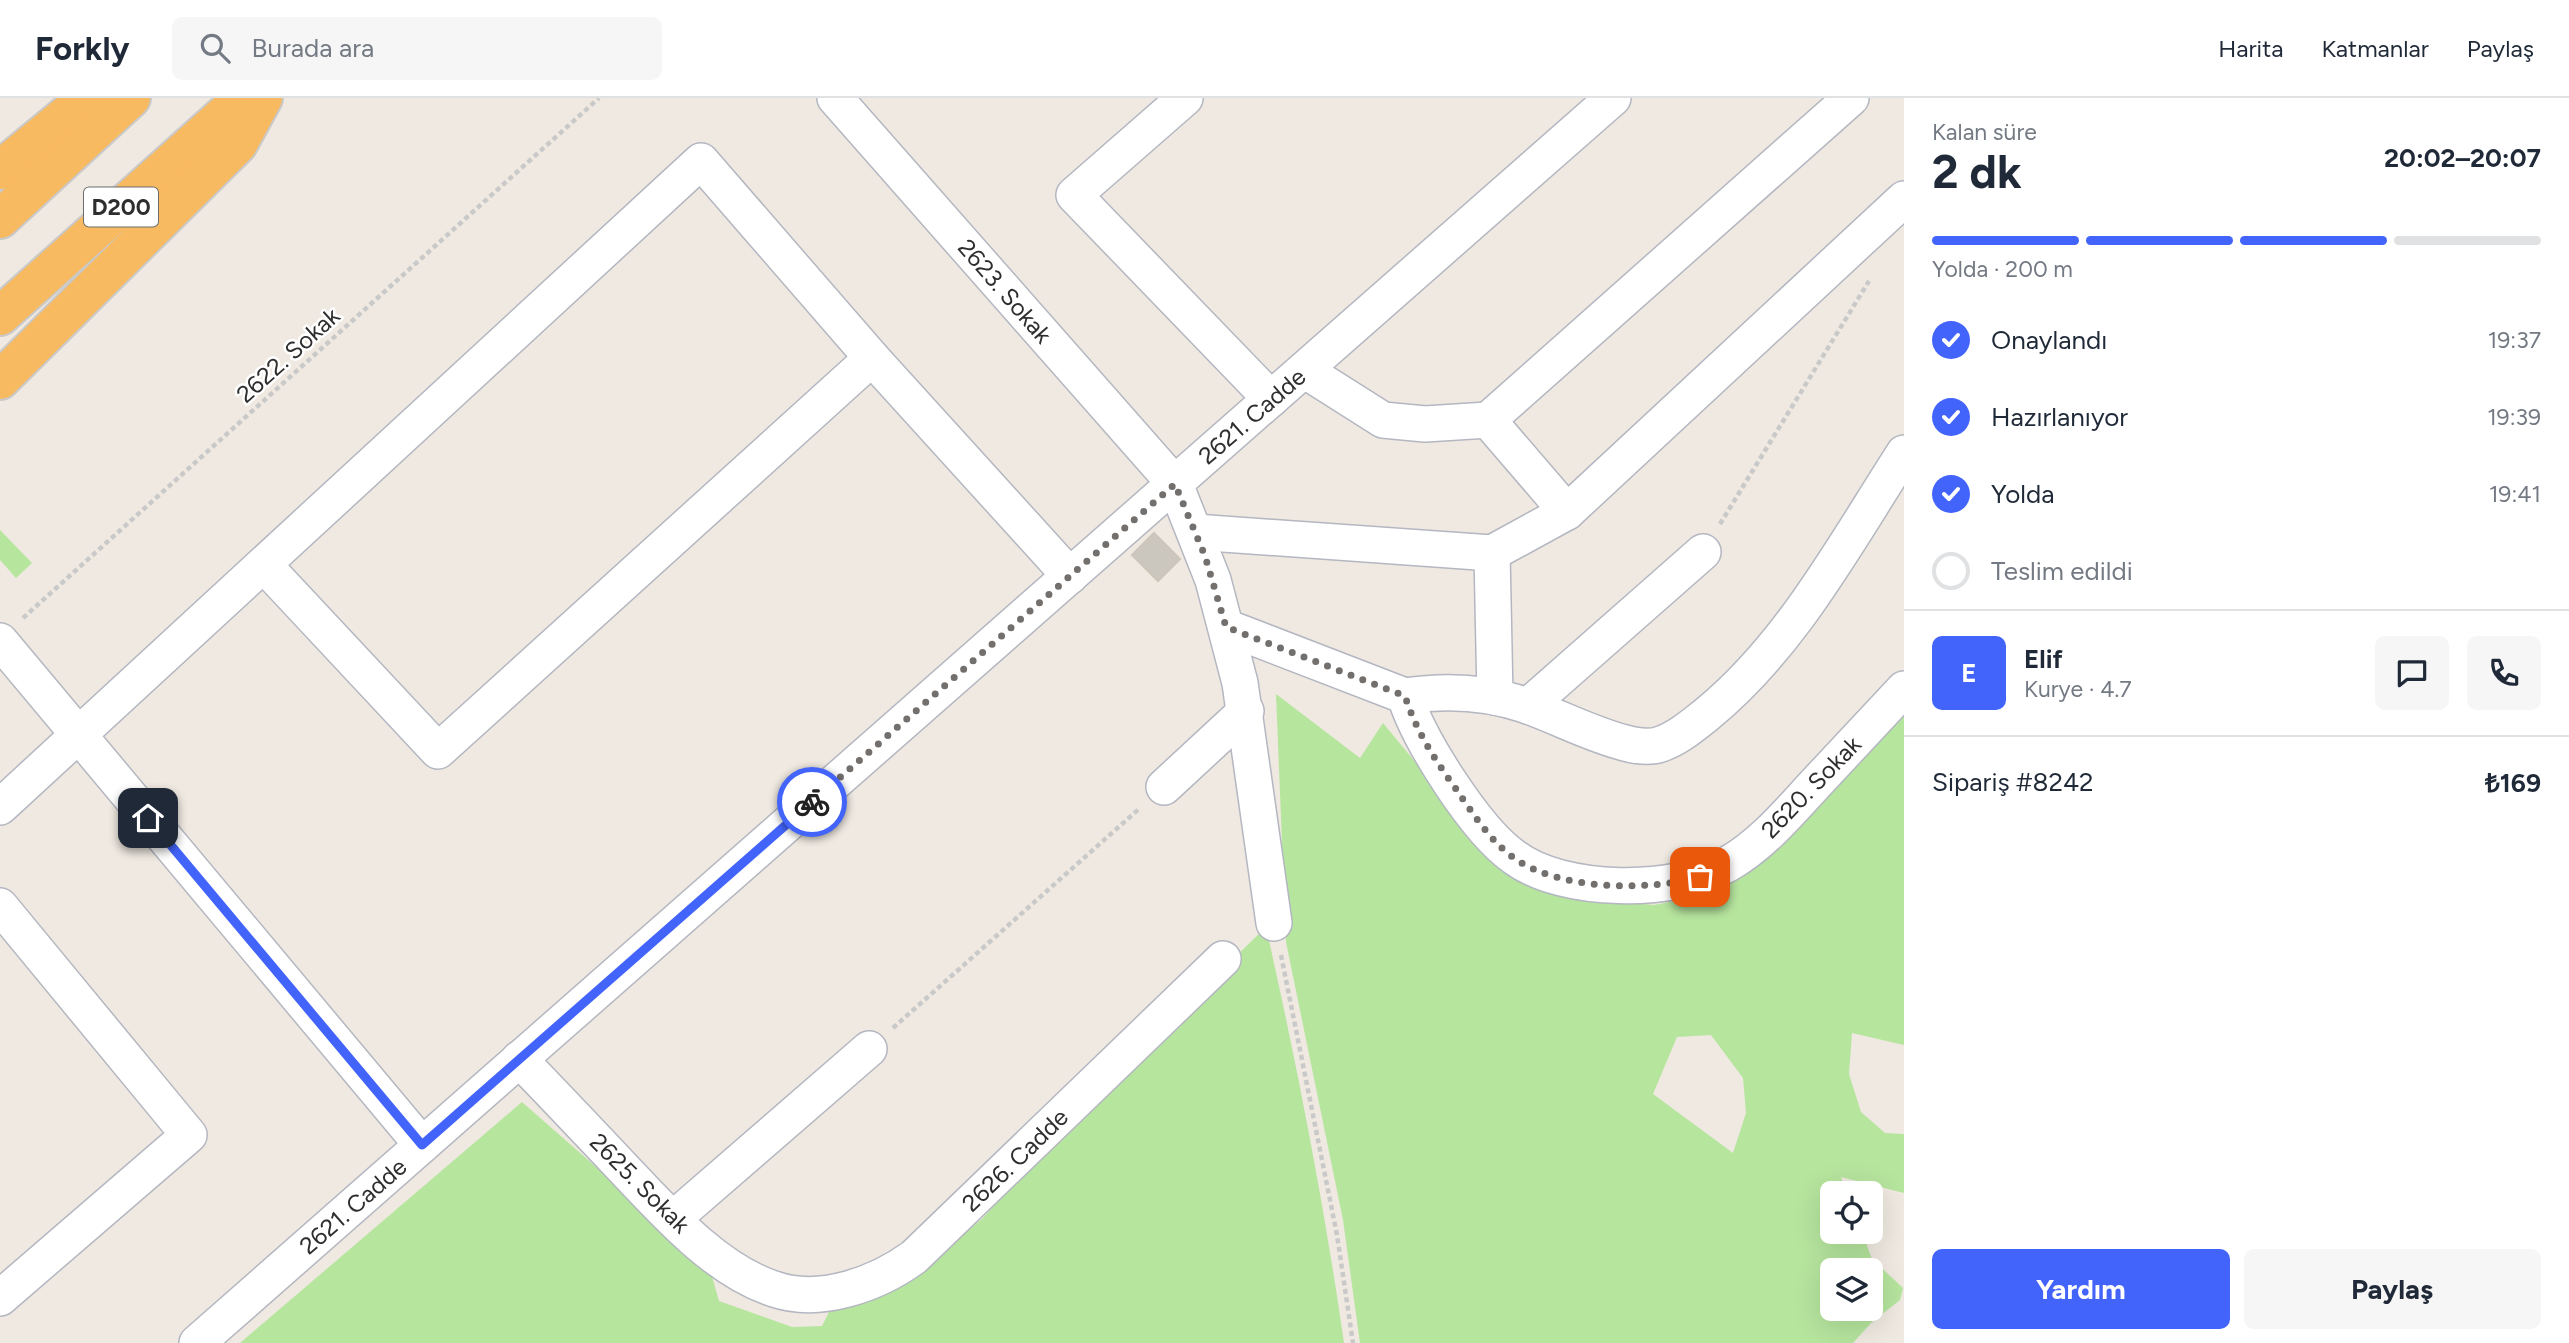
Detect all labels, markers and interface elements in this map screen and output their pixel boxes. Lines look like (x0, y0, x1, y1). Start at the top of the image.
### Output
search box (172, 17, 662, 80)
text: Forkly (35, 29, 130, 68)
icon: search (196, 29, 234, 67)
text: Burada ara (252, 32, 374, 64)
text: Harita (2218, 34, 2283, 63)
text: Katmanlar (2321, 34, 2429, 63)
text: Paylaş (2467, 34, 2534, 63)
text: Kalan süre (1932, 118, 2037, 146)
text: 20:02–20:07 (2384, 142, 2541, 174)
text: 2 dk (1932, 144, 2022, 200)
road number: D200 (84, 188, 158, 226)
street label: 2623. Sokak (952, 233, 1058, 349)
text: Yolda · 200 m (1932, 255, 2073, 283)
street label: 2622. Sokak (230, 301, 346, 409)
icon: check (1932, 321, 1970, 359)
text: Onaylandı (1991, 324, 2107, 356)
text: 19:37 (2488, 326, 2541, 354)
street label: 2621. Cadde (1193, 362, 1311, 470)
icon: check (1932, 398, 1970, 436)
text: Hazırlanıyor (1991, 401, 2128, 433)
text: 19:39 (2487, 403, 2541, 431)
icon: check (1932, 475, 1970, 513)
text: Yolda (1991, 478, 2054, 510)
text: 19:41 (2489, 480, 2541, 508)
text: Teslim edildi (1991, 555, 2133, 587)
button: chat (2375, 636, 2449, 710)
button: phone (2467, 636, 2541, 710)
text: Elif (2024, 643, 2063, 675)
text: E (1961, 657, 1977, 689)
text: Kurye · 4.7 (2024, 675, 2132, 703)
street label: 2620. Sokak (1755, 730, 1867, 844)
text: Sipariş #8242 (1932, 766, 2094, 798)
courier (777, 767, 847, 837)
text: ₺169 (2485, 767, 2541, 799)
icon: bike (793, 783, 831, 821)
pin (118, 788, 178, 848)
icon: home (129, 799, 167, 837)
pin (1670, 847, 1730, 907)
icon: bag (1681, 858, 1719, 896)
street label: 2626. Cadde (956, 1102, 1074, 1218)
street label: 2625. Sokak (584, 1127, 696, 1239)
street label: 2621. Cadde (294, 1152, 412, 1260)
map controls (1820, 1181, 1883, 1321)
button: locate (1820, 1181, 1883, 1244)
button: Yardım (1932, 1249, 2230, 1329)
button: Paylaş (2244, 1249, 2541, 1329)
button: layers (1820, 1258, 1883, 1321)

